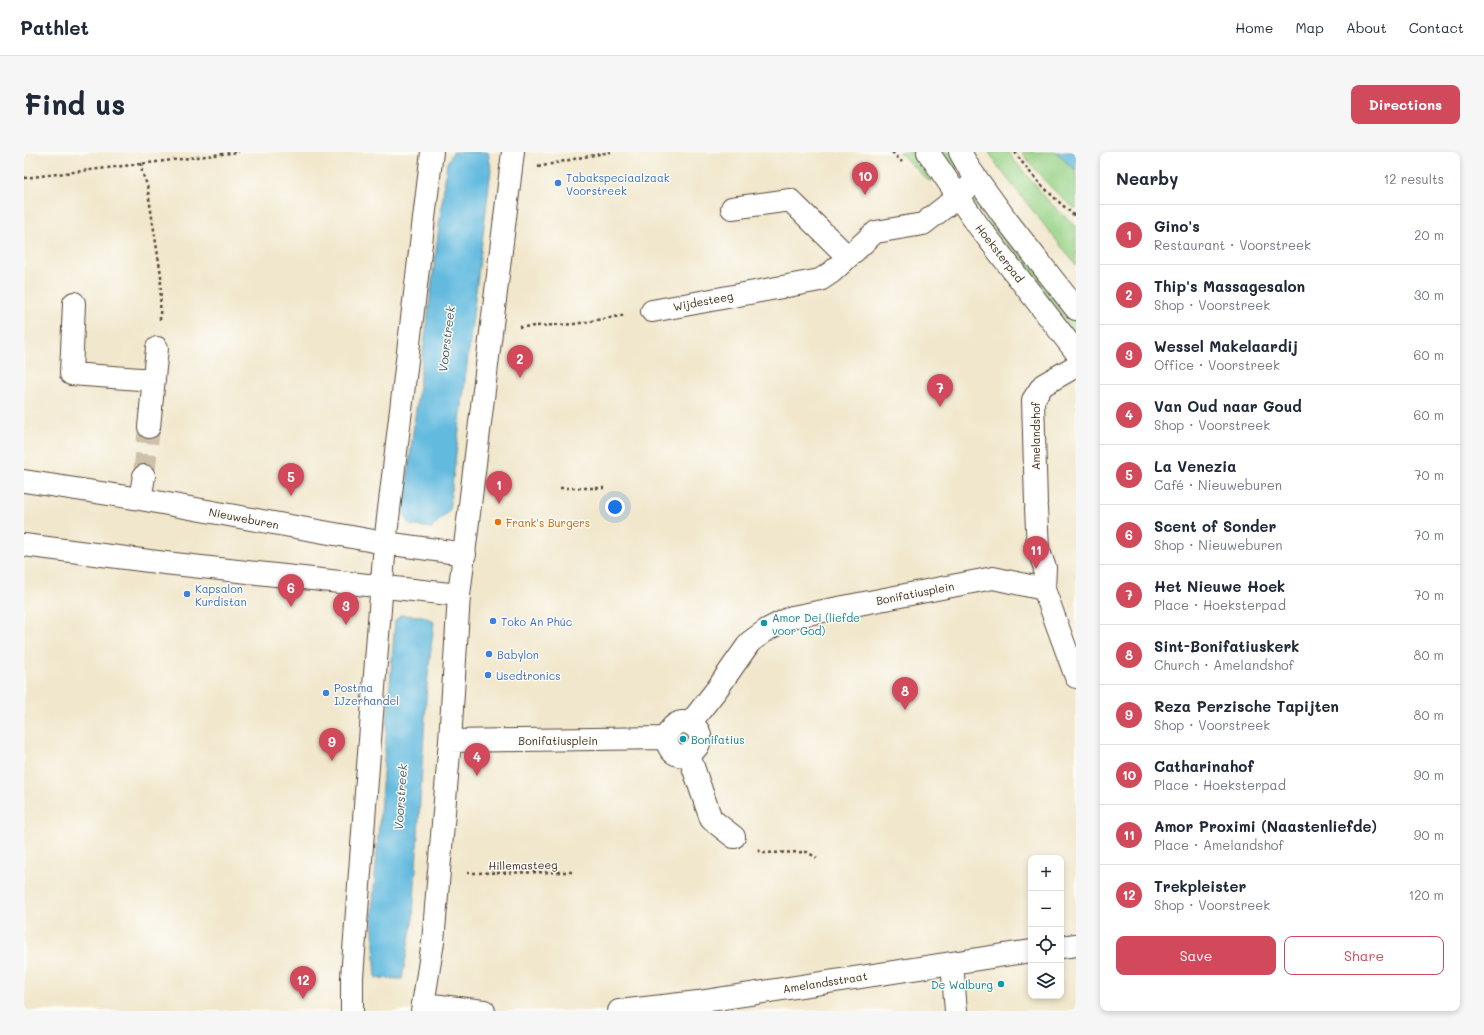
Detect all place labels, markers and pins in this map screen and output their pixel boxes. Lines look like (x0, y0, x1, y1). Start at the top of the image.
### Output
pin: 10 (852, 162, 878, 195)
place label: Tabakspeciaalzaak Voorstreek (566, 170, 670, 198)
marker: Tabakspeciaalzaak Voorstreek (553, 178, 563, 188)
pin: 2 (507, 345, 533, 378)
pin: 7 (927, 374, 953, 407)
pin: 5 (278, 463, 304, 496)
pin: 1 (486, 471, 512, 504)
place label: Frank's Burgers (506, 515, 590, 530)
marker: Frank's Burgers (493, 517, 503, 527)
pin: 11 (1023, 536, 1049, 569)
pin: 6 (278, 574, 304, 607)
place label: Kapsalon Kurdistan (195, 581, 247, 609)
marker: Kapsalon Kurdistan (182, 589, 192, 599)
pin: 3 (333, 592, 359, 625)
place label: Amor Dei (liefde voor God) (772, 610, 860, 638)
place label: Toko An Phúc (501, 614, 572, 629)
marker: Toko An Phúc (488, 616, 498, 626)
marker: Amor Dei (liefde voor God) (759, 618, 769, 628)
place label: Babylon (497, 647, 539, 662)
marker: Babylon (484, 649, 494, 659)
place label: Usedtronics (496, 668, 561, 683)
marker: Usedtronics (483, 670, 493, 680)
pin: 8 (892, 677, 918, 710)
place label: Postma IJzerhandel (334, 680, 399, 708)
marker: Postma IJzerhandel (321, 688, 331, 698)
pin: 9 (319, 728, 345, 761)
place label: Bonifatius (691, 732, 745, 747)
marker: Bonifatius (678, 734, 688, 744)
pin: 4 (464, 743, 490, 776)
pin: 12 (290, 966, 316, 999)
place label: De Walburg (931, 977, 993, 992)
marker: De Walburg (996, 979, 1006, 989)

